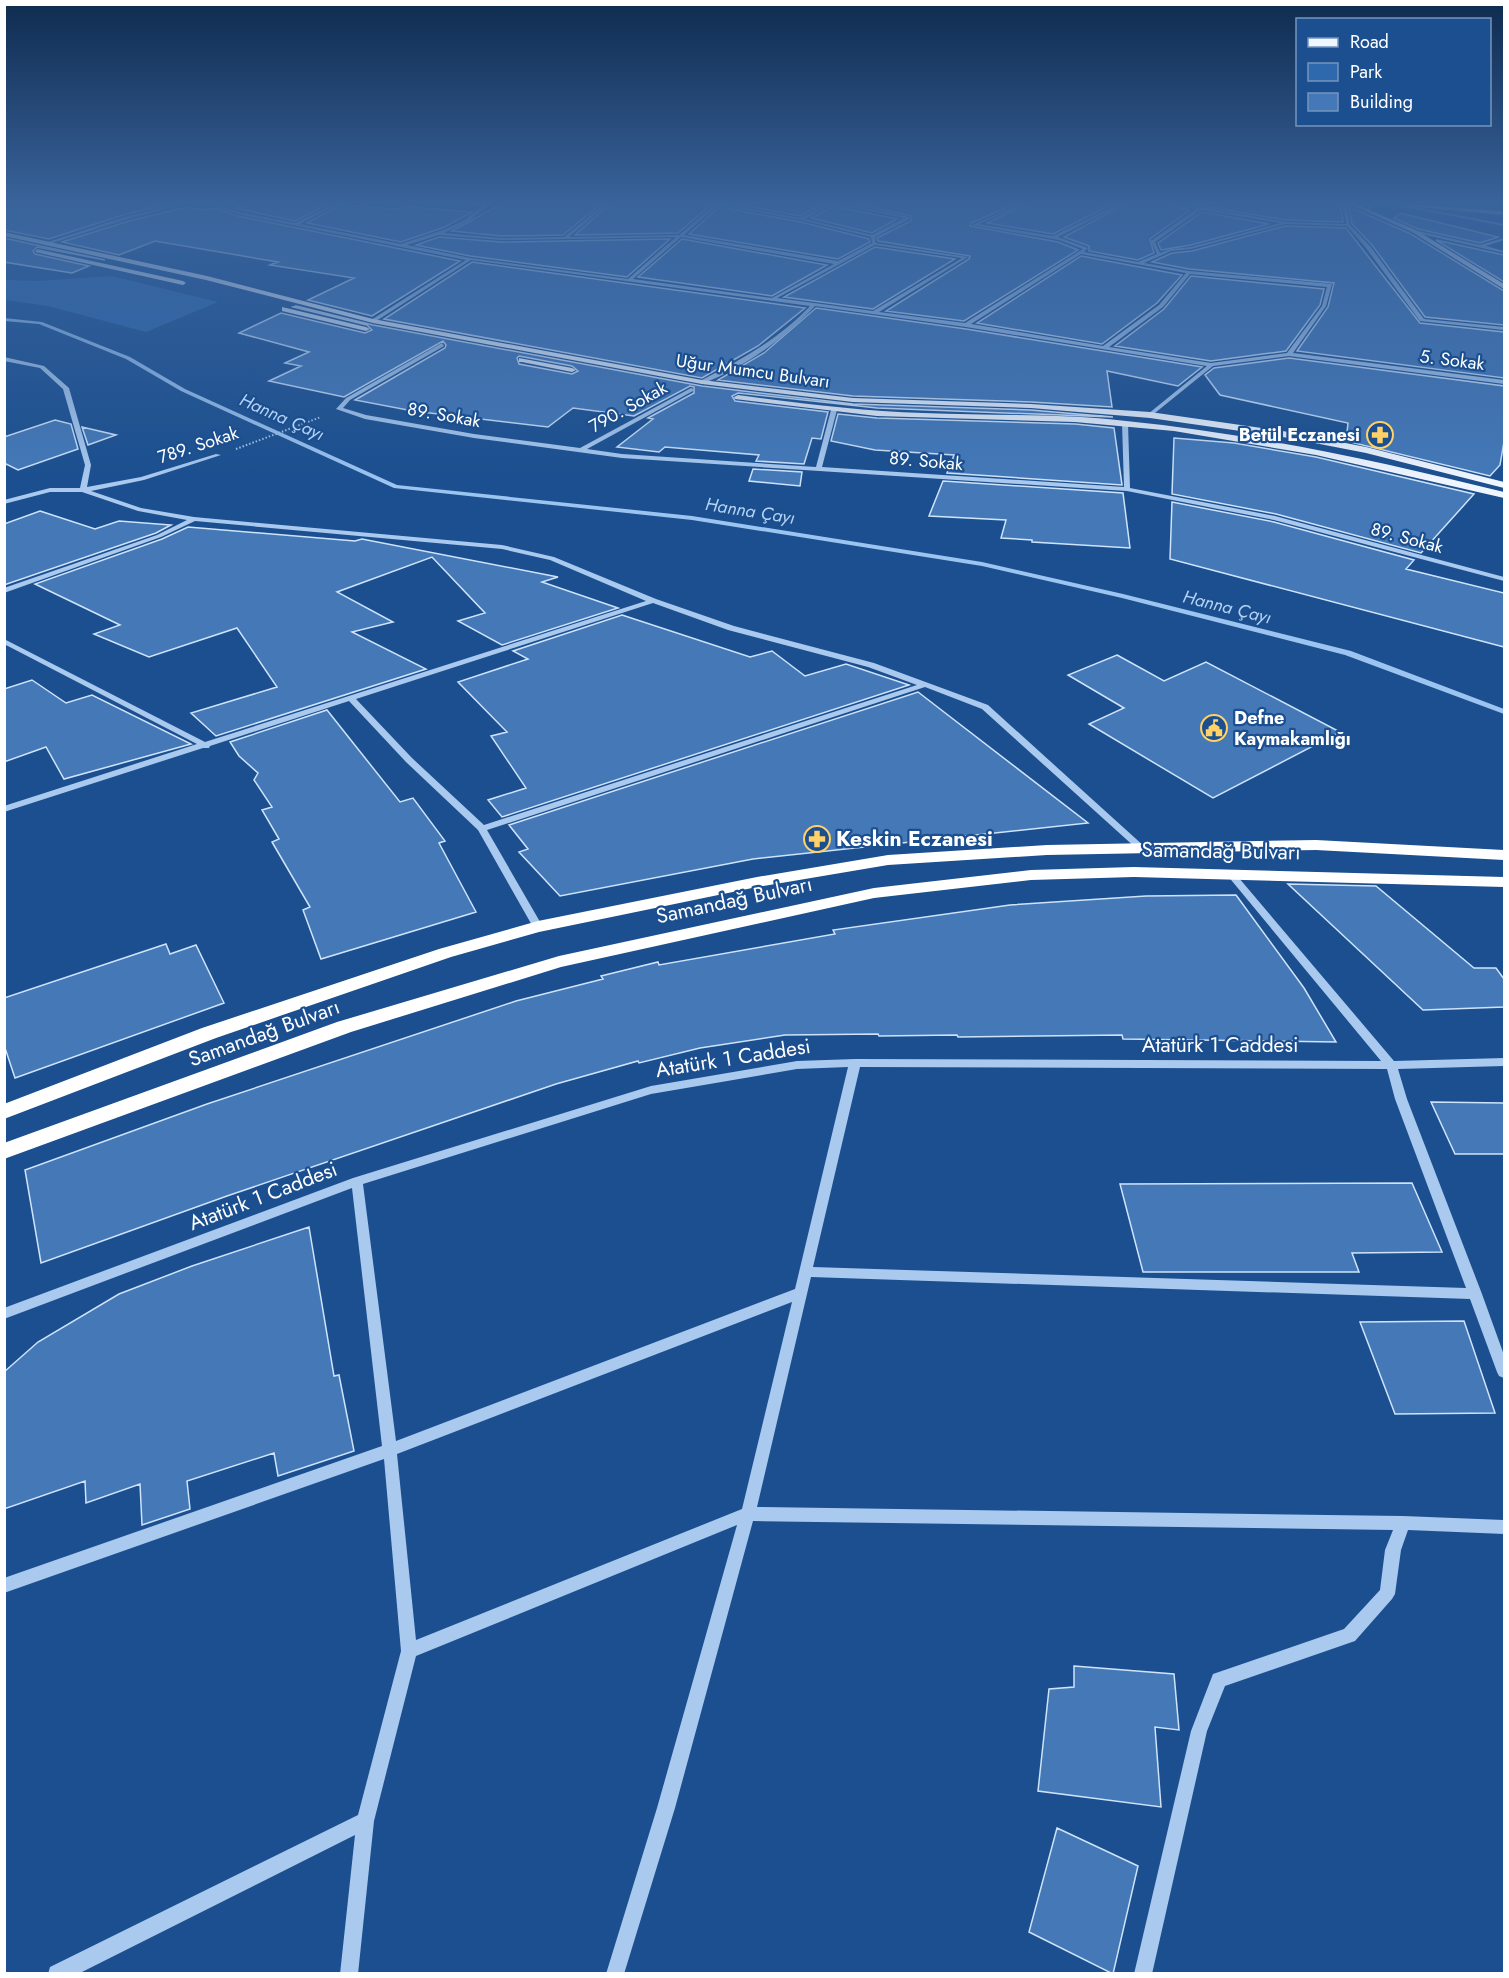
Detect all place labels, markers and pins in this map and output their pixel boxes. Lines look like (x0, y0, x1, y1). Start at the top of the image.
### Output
pharmacy icon: Betül Eczanesi (1365, 420, 1395, 450)
place label: Betül Eczanesi (1239, 422, 1360, 448)
place label: Defne Kaymakamlığı (1234, 705, 1351, 752)
public building icon: Defne Kaymakamlığı (1199, 713, 1229, 743)
pharmacy icon: Keskin Eczanesi (802, 824, 832, 854)
place label: Keskin Eczanesi (836, 824, 993, 854)

